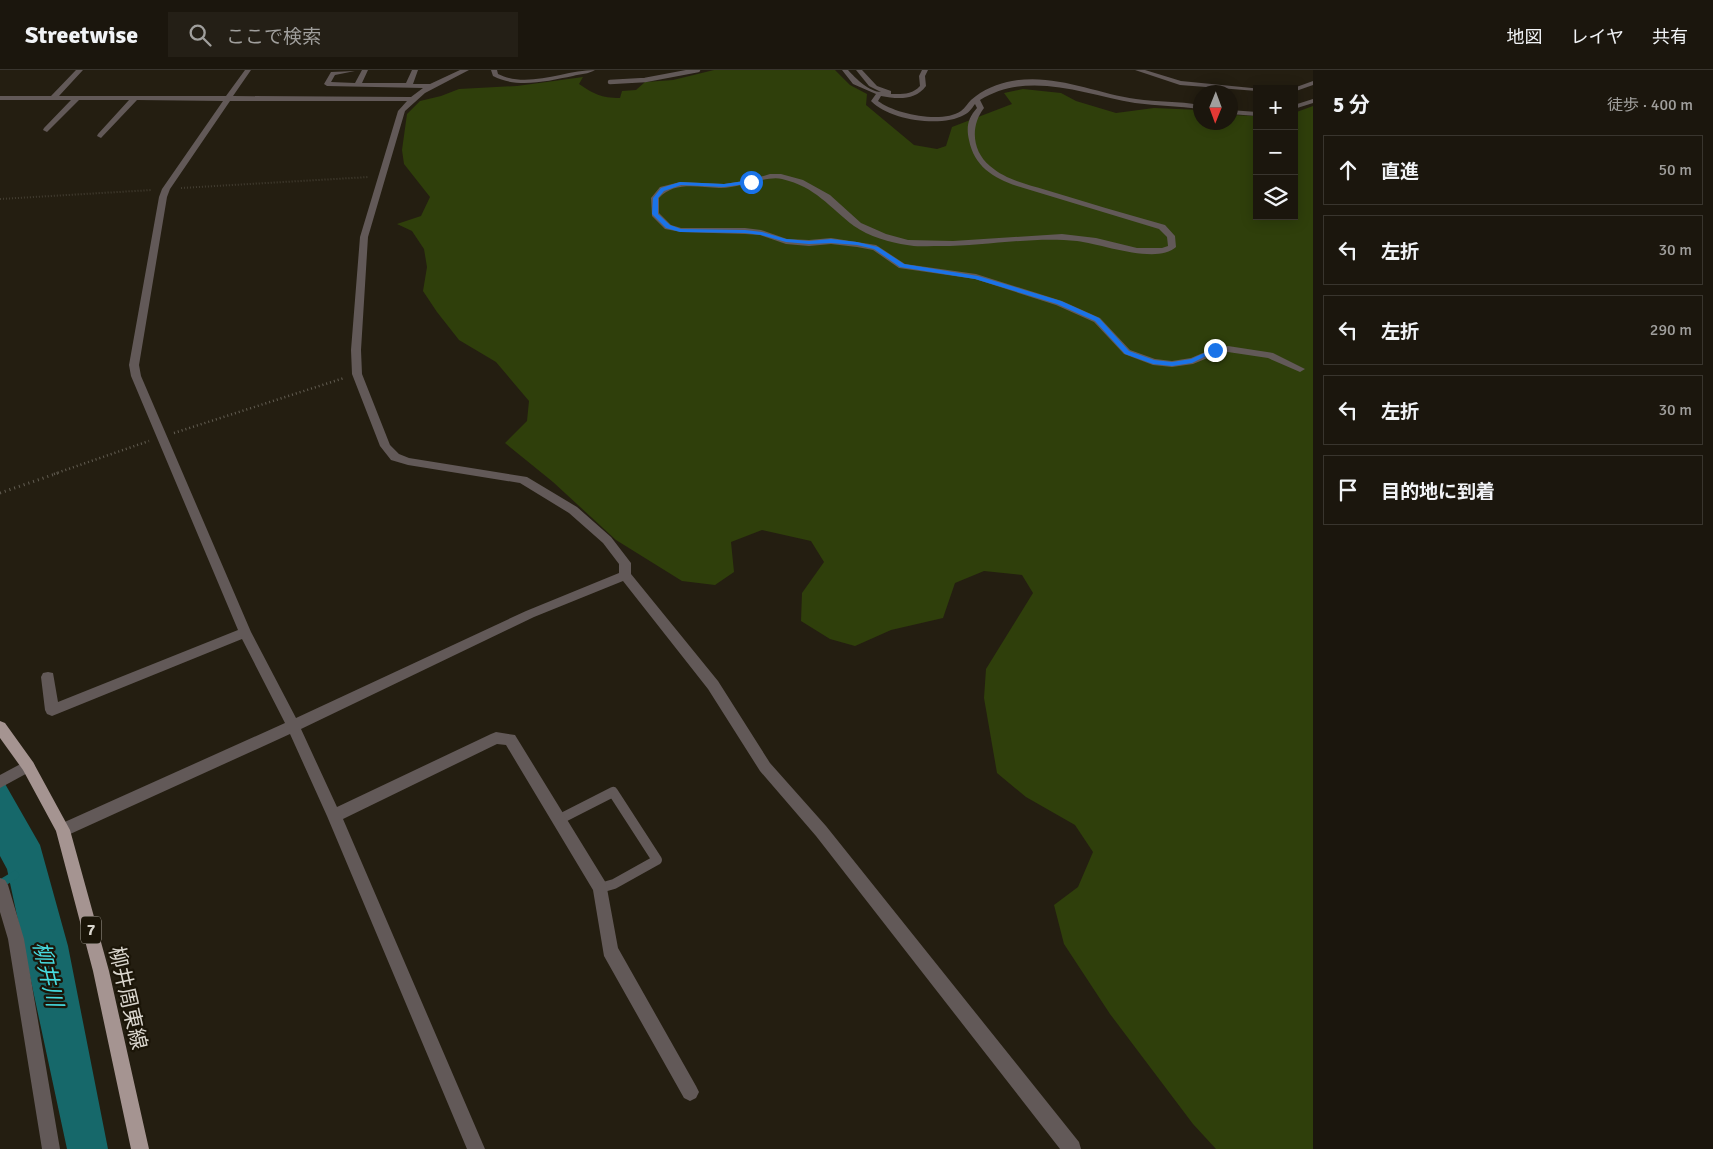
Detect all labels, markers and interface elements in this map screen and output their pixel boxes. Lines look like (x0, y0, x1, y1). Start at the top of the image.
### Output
search box (168, 12, 518, 57)
text: Streetwise (25, 20, 138, 50)
icon: search (186, 21, 214, 49)
text: ここで検索 (226, 25, 321, 49)
text: 地図 (1507, 26, 1543, 48)
text: レイヤ (1571, 26, 1624, 48)
text: 共有 (1652, 26, 1688, 48)
north arrow (1193, 85, 1238, 130)
map controls (1253, 85, 1298, 220)
button: + (1253, 85, 1298, 130)
text: 5 分 (1333, 92, 1370, 118)
text: 徒歩 · 400 m (1607, 95, 1693, 115)
button: − (1253, 130, 1298, 175)
icon: ahead (1334, 156, 1362, 184)
text: 直進 (1381, 160, 1419, 184)
text: 50 m (1658, 160, 1692, 180)
route start (740, 171, 763, 194)
button: layers (1253, 175, 1298, 220)
icon: left (1334, 236, 1362, 264)
text: 左折 (1381, 240, 1419, 264)
text: 30 m (1658, 240, 1692, 260)
icon: left (1334, 316, 1362, 344)
text: 左折 (1381, 320, 1419, 344)
text: 290 m (1650, 320, 1692, 340)
route end (1204, 339, 1227, 362)
icon: left (1334, 396, 1362, 424)
text: 左折 (1381, 400, 1419, 424)
text: 30 m (1658, 400, 1692, 420)
icon: arrive (1334, 476, 1362, 504)
text: 目的地に到着 (1381, 480, 1495, 504)
road number: 7 (81, 916, 101, 944)
water label: 柳井川 (27, 939, 69, 1011)
street label: 柳井周東線 (104, 944, 152, 1052)

